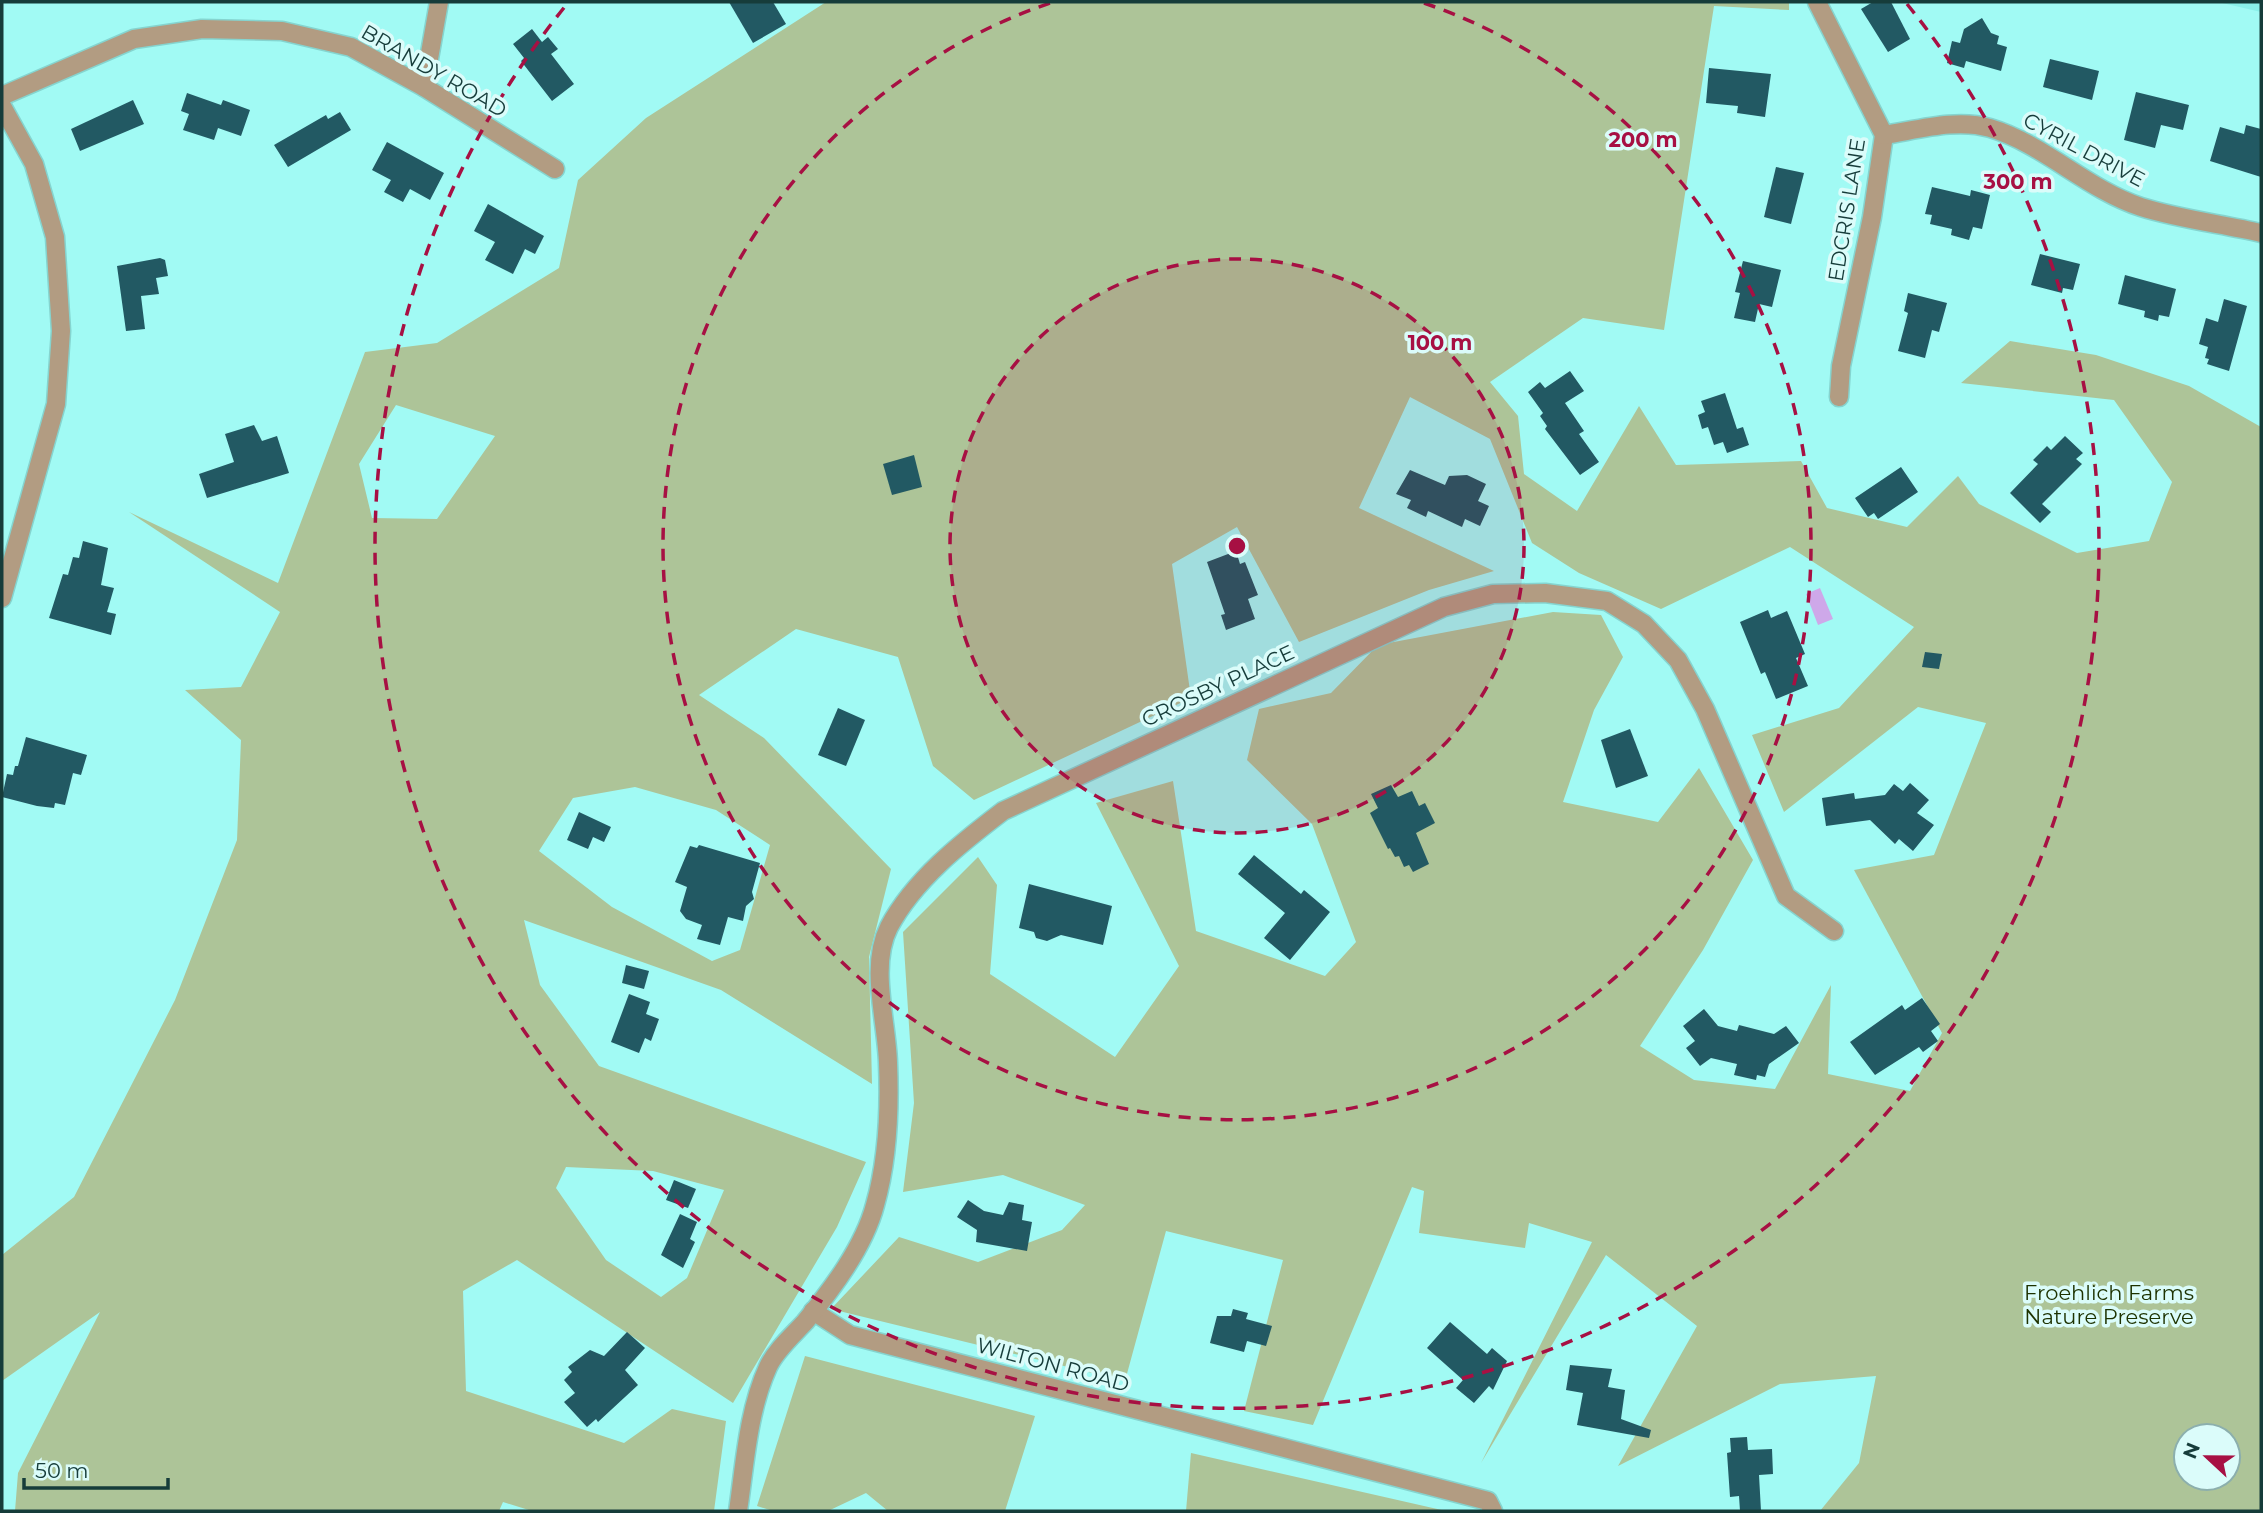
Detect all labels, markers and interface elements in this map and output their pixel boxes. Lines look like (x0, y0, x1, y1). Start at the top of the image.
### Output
street label: BRANDY ROAD (357, 19, 511, 122)
street label: CYRIL DRIVE (2019, 107, 2149, 192)
text: 200 m (1609, 127, 1677, 152)
street label: EDCRIS LANE (1823, 136, 1870, 283)
text: 300 m (1983, 169, 2052, 194)
text: 100 m (1408, 330, 1472, 355)
centre of rings (1225, 534, 1249, 558)
street label: CROSBY PLACE (1138, 639, 1298, 732)
park label: Froehlich Farms Nature Preserve (2024, 1280, 2194, 1329)
street label: WILTON ROAD (974, 1332, 1132, 1397)
north arrow (2172, 1422, 2242, 1492)
text: N (2178, 1439, 2205, 1462)
scale bar (24, 1446, 168, 1490)
text: 50 m (35, 1458, 89, 1483)

